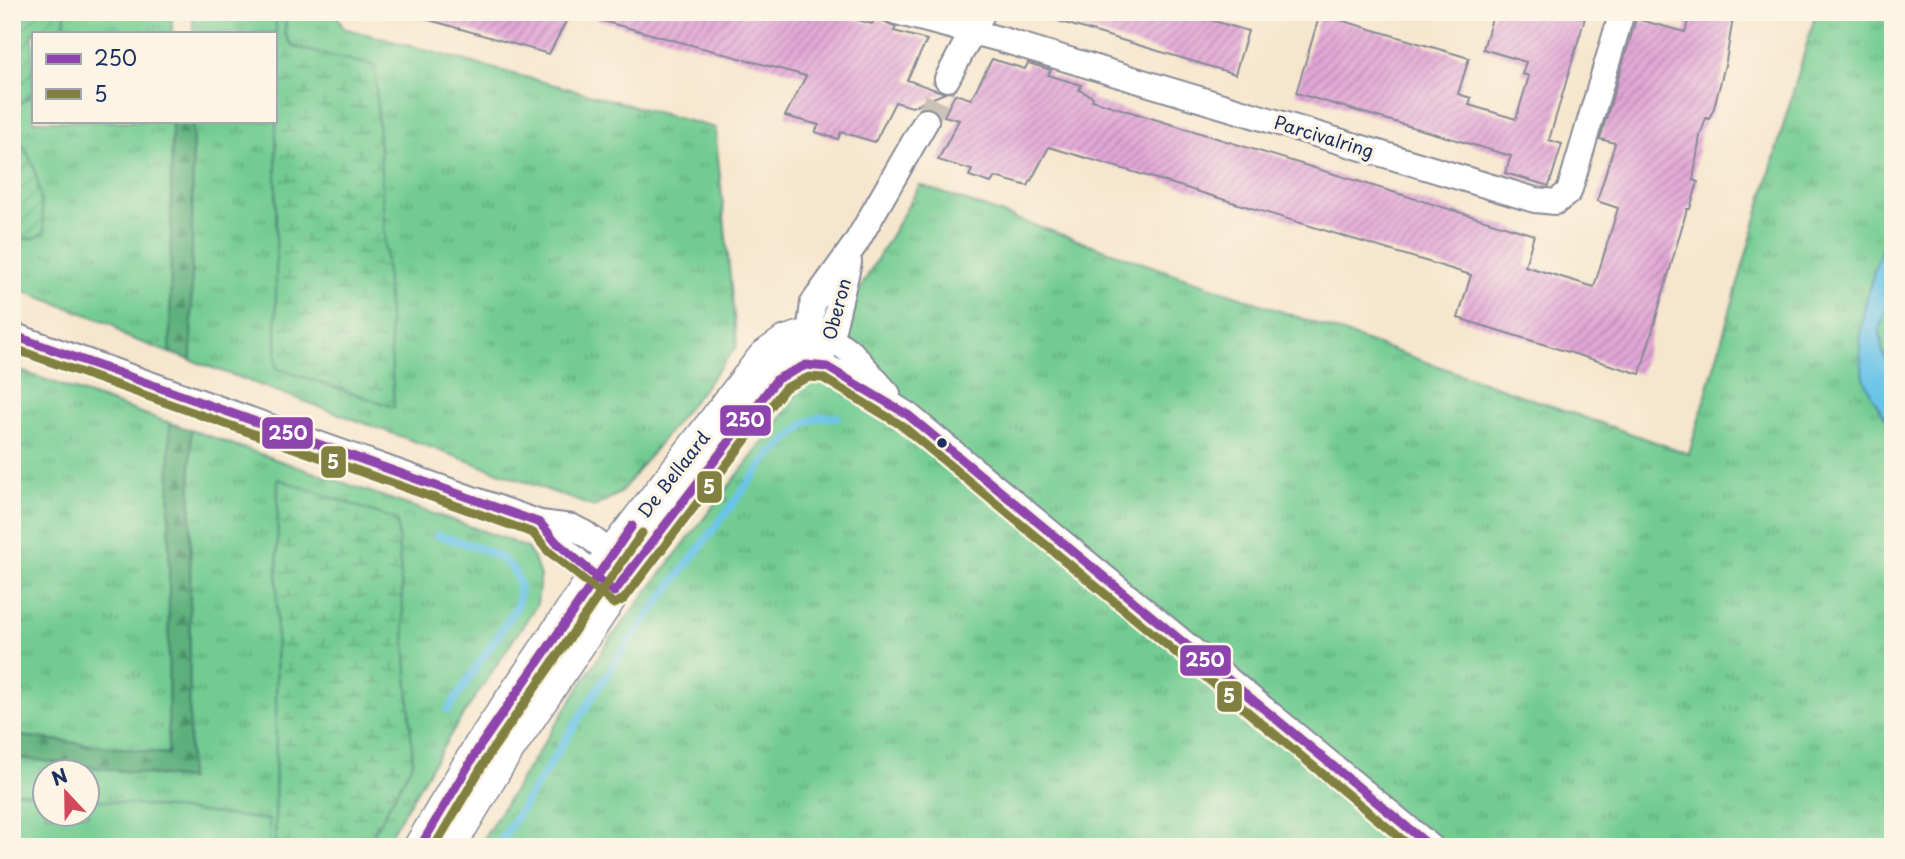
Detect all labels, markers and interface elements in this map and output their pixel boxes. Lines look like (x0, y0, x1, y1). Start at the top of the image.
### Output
legend (32, 32, 276, 122)
text: 250 (94, 41, 137, 73)
text: 5 (94, 77, 108, 109)
street label: Parcivalring (1271, 108, 1377, 164)
street label: Oberon (815, 275, 857, 343)
line badge: 250 (719, 404, 772, 437)
text: 250 (725, 405, 765, 433)
line badge: 250 (261, 416, 314, 450)
text: 250 (268, 418, 308, 446)
street label: De Bellaard (630, 425, 716, 523)
unlabelled marker (935, 436, 949, 450)
line badge: 5 (320, 445, 347, 479)
text: 5 (327, 447, 339, 475)
line badge: 5 (696, 470, 723, 504)
text: 5 (703, 472, 715, 500)
line badge: 250 (1179, 644, 1232, 677)
text: 250 (1185, 645, 1225, 673)
line badge: 5 (1216, 680, 1243, 713)
text: 5 (1223, 681, 1235, 709)
north arrow (32, 758, 102, 828)
text: N (47, 761, 71, 792)

